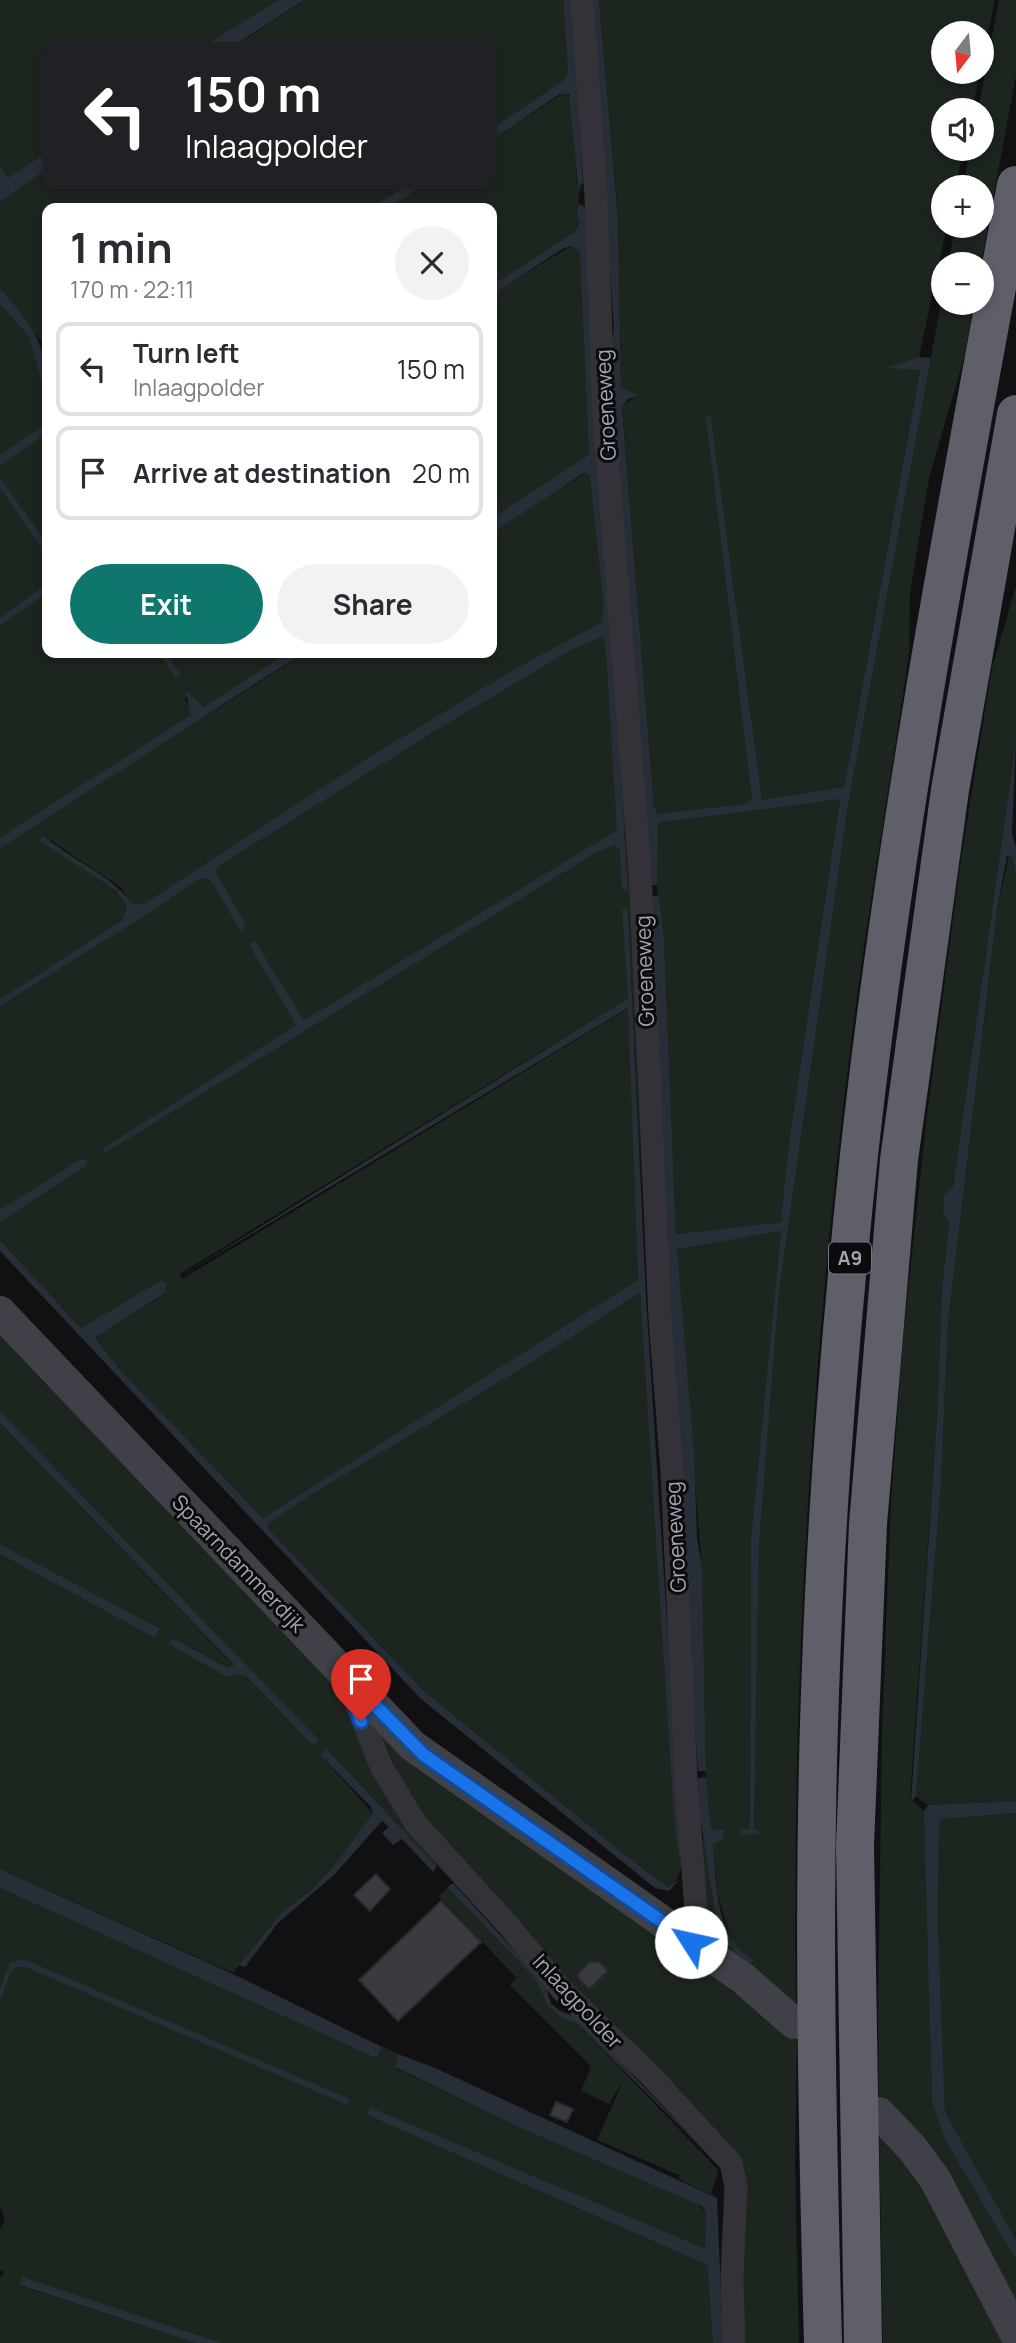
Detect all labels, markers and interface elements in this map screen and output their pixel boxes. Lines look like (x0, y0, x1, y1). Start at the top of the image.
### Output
north arrow (931, 21, 994, 84)
map controls (931, 21, 994, 315)
text: 150 m (185, 60, 321, 127)
icon: left (70, 70, 161, 161)
button: sound (931, 98, 994, 161)
text: Inlaagpolder (185, 124, 368, 168)
button: + (931, 175, 994, 238)
text: 1 min (70, 218, 173, 276)
button: close (395, 226, 469, 300)
button: − (931, 252, 994, 315)
text: 170 m · 22:11 (70, 273, 194, 305)
text: Turn left (133, 335, 240, 371)
street label: Groeneweg (588, 349, 622, 461)
icon: left (74, 350, 112, 388)
text: 150 m (397, 351, 465, 387)
text: Inlaagpolder (133, 371, 265, 403)
icon: arrive (74, 454, 112, 492)
text: Arrive at destination (133, 455, 391, 491)
text: 20 m (412, 455, 470, 491)
button: Exit (70, 564, 263, 644)
button: Share (277, 564, 469, 644)
street label: Groeneweg (628, 915, 660, 1027)
road number: A9 (829, 1242, 871, 1274)
street label: Groeneweg (658, 1481, 692, 1593)
street label: Spaarndammerdijk (166, 1488, 312, 1638)
pin (331, 1649, 391, 1721)
icon: arrive (342, 1660, 380, 1698)
position arrow (654, 1905, 728, 1979)
street label: Inlaagpolder (527, 1948, 629, 2055)

